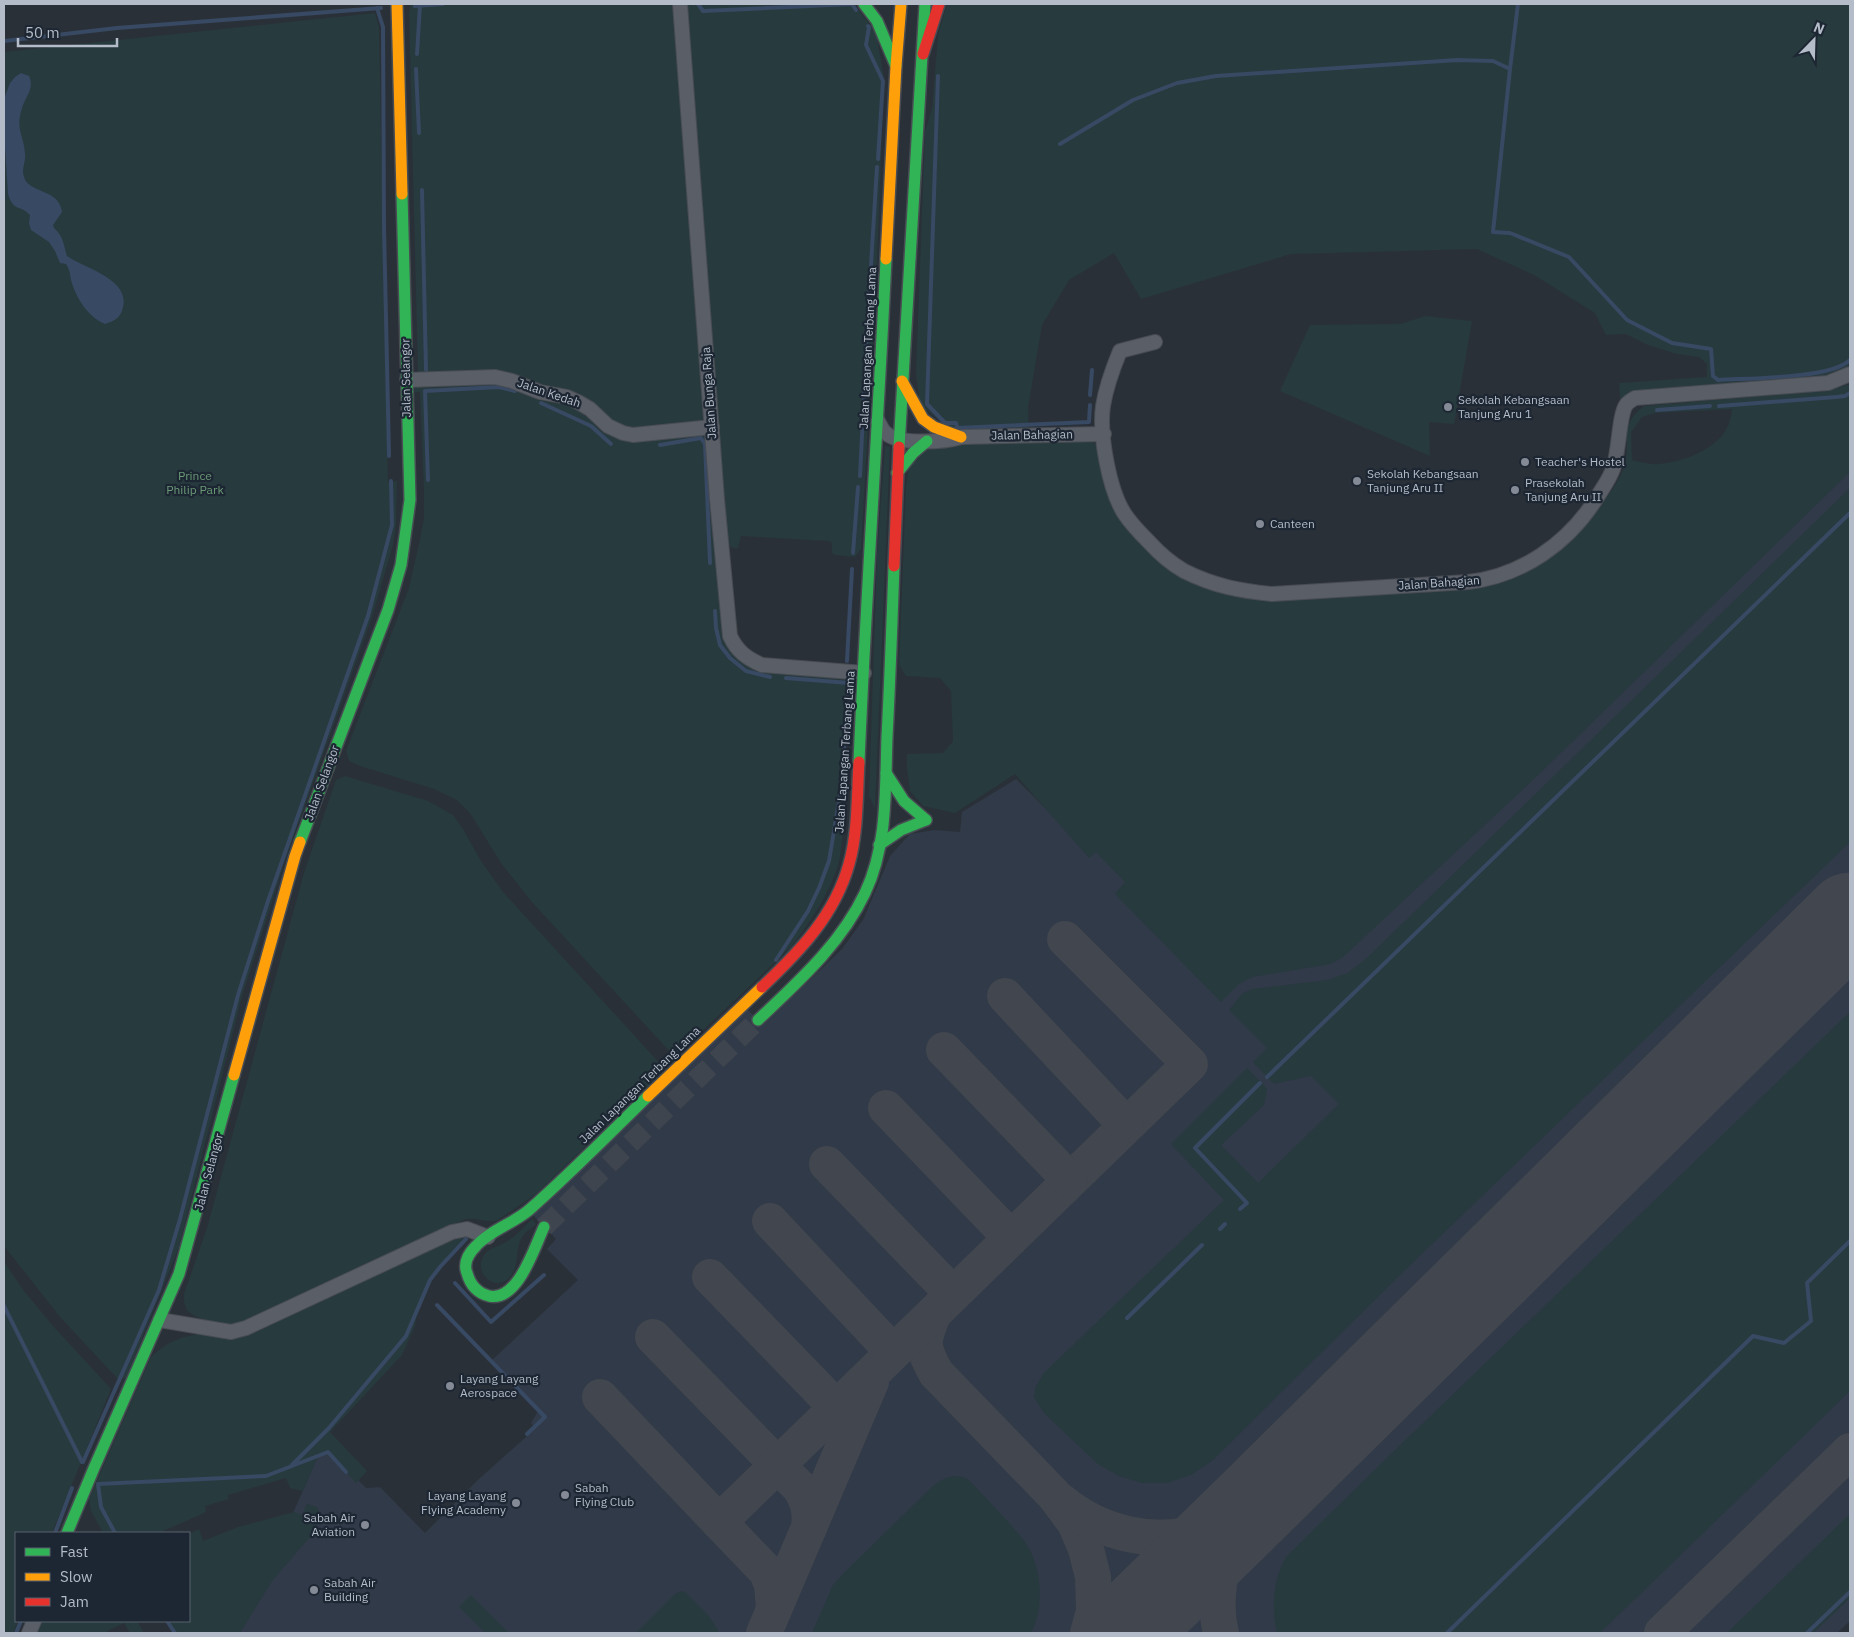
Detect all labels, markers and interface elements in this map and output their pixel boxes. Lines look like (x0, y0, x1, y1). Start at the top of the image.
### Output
scale bar (18, 15, 116, 47)
north arrow (1789, 15, 1839, 65)
text: N (1811, 18, 1827, 38)
text: 50 m (25, 23, 60, 42)
street label: Jalan Lapangan Terbang Lama (856, 266, 879, 430)
street label: Jalan Selangor (397, 338, 414, 418)
street label: Jalan Bunga Raja (698, 346, 719, 440)
street label: Jalan Kedah (516, 375, 583, 410)
place label: Sekolah Kebangsaan Tanjung Aru 1 (1458, 392, 1570, 421)
marker: Sekolah Kebangsaan Tanjung Aru 1 (1442, 401, 1454, 413)
street label: Jalan Bahagian (991, 426, 1073, 443)
place label: Teacher's Hostel (1535, 454, 1625, 469)
marker: Teacher's Hostel (1519, 456, 1531, 468)
place label: Sekolah Kebangsaan Tanjung Aru II (1367, 466, 1479, 495)
park label: Prince Philip Park (166, 468, 224, 497)
marker: Sekolah Kebangsaan Tanjung Aru II (1351, 475, 1363, 487)
place label: Prasekolah Tanjung Aru II (1525, 475, 1602, 504)
marker: Prasekolah Tanjung Aru II (1509, 484, 1521, 496)
place label: Canteen (1270, 516, 1315, 531)
marker: Canteen (1254, 518, 1266, 530)
street label: Jalan Bahagian (1398, 572, 1480, 593)
street label: Jalan Lapangan Terbang Lama (831, 670, 858, 834)
street label: Jalan Selangor (301, 742, 342, 823)
street label: Jalan Lapangan Terbang Lama (576, 1022, 704, 1146)
street label: Jalan Selangor (191, 1131, 226, 1212)
place label: Layang Layang Aerospace (460, 1371, 539, 1400)
marker: Layang Layang Aerospace (444, 1380, 456, 1392)
place label: Sabah Flying Club (575, 1480, 634, 1509)
place label: Layang Layang Flying Academy (421, 1488, 507, 1517)
marker: Sabah Flying Club (559, 1489, 571, 1501)
marker: Layang Layang Flying Academy (510, 1497, 522, 1509)
place label: Sabah Air Aviation (304, 1510, 356, 1539)
marker: Sabah Air Aviation (359, 1519, 371, 1531)
legend (15, 1532, 190, 1622)
text: Fast (60, 1542, 88, 1561)
text: Slow (60, 1567, 93, 1586)
place label: Sabah Air Building (324, 1575, 376, 1604)
marker: Sabah Air Building (308, 1584, 320, 1596)
text: Jam (60, 1592, 89, 1611)

